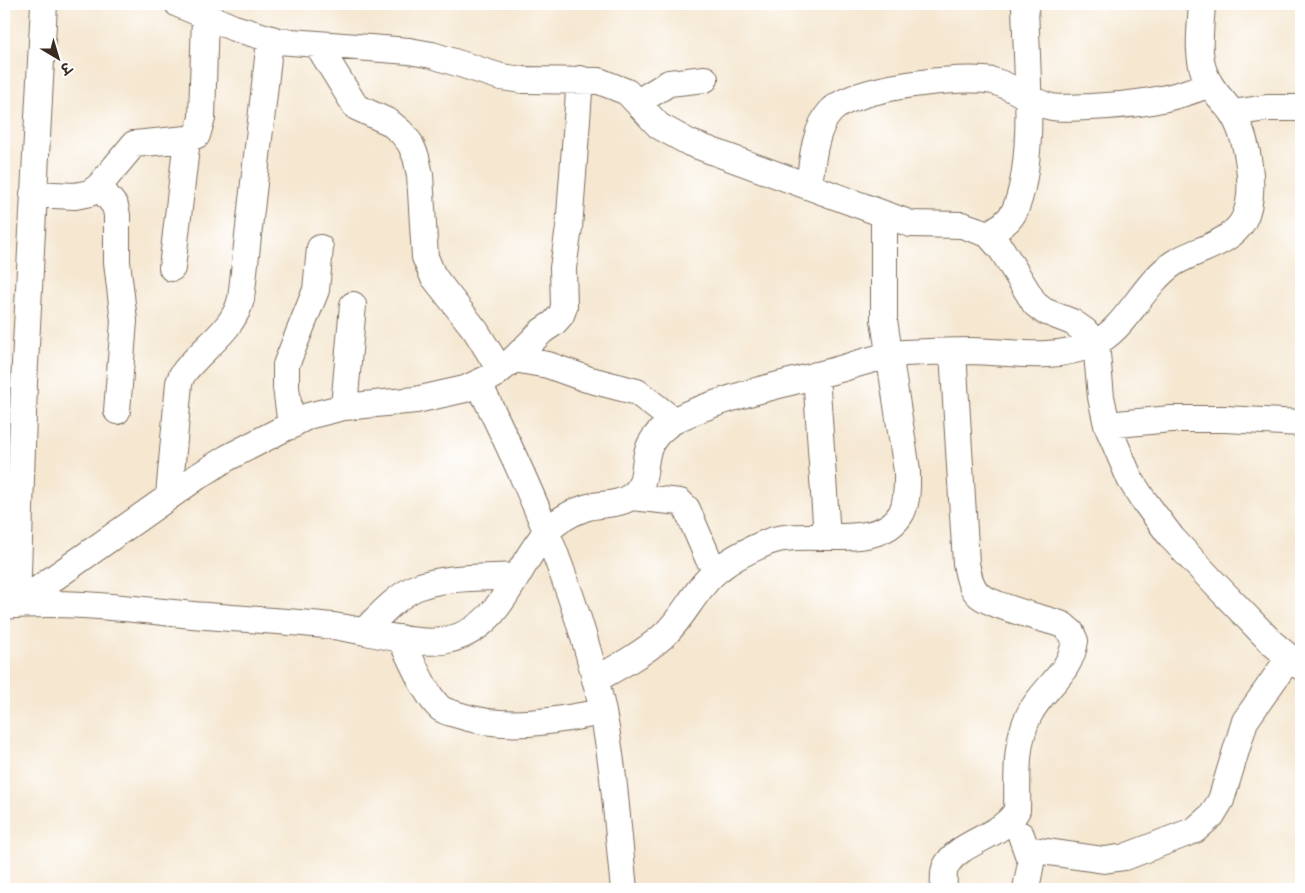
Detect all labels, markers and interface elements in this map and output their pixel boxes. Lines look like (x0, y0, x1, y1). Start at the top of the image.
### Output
north arrow (32, 32, 82, 82)
text: उ (55, 57, 76, 78)

